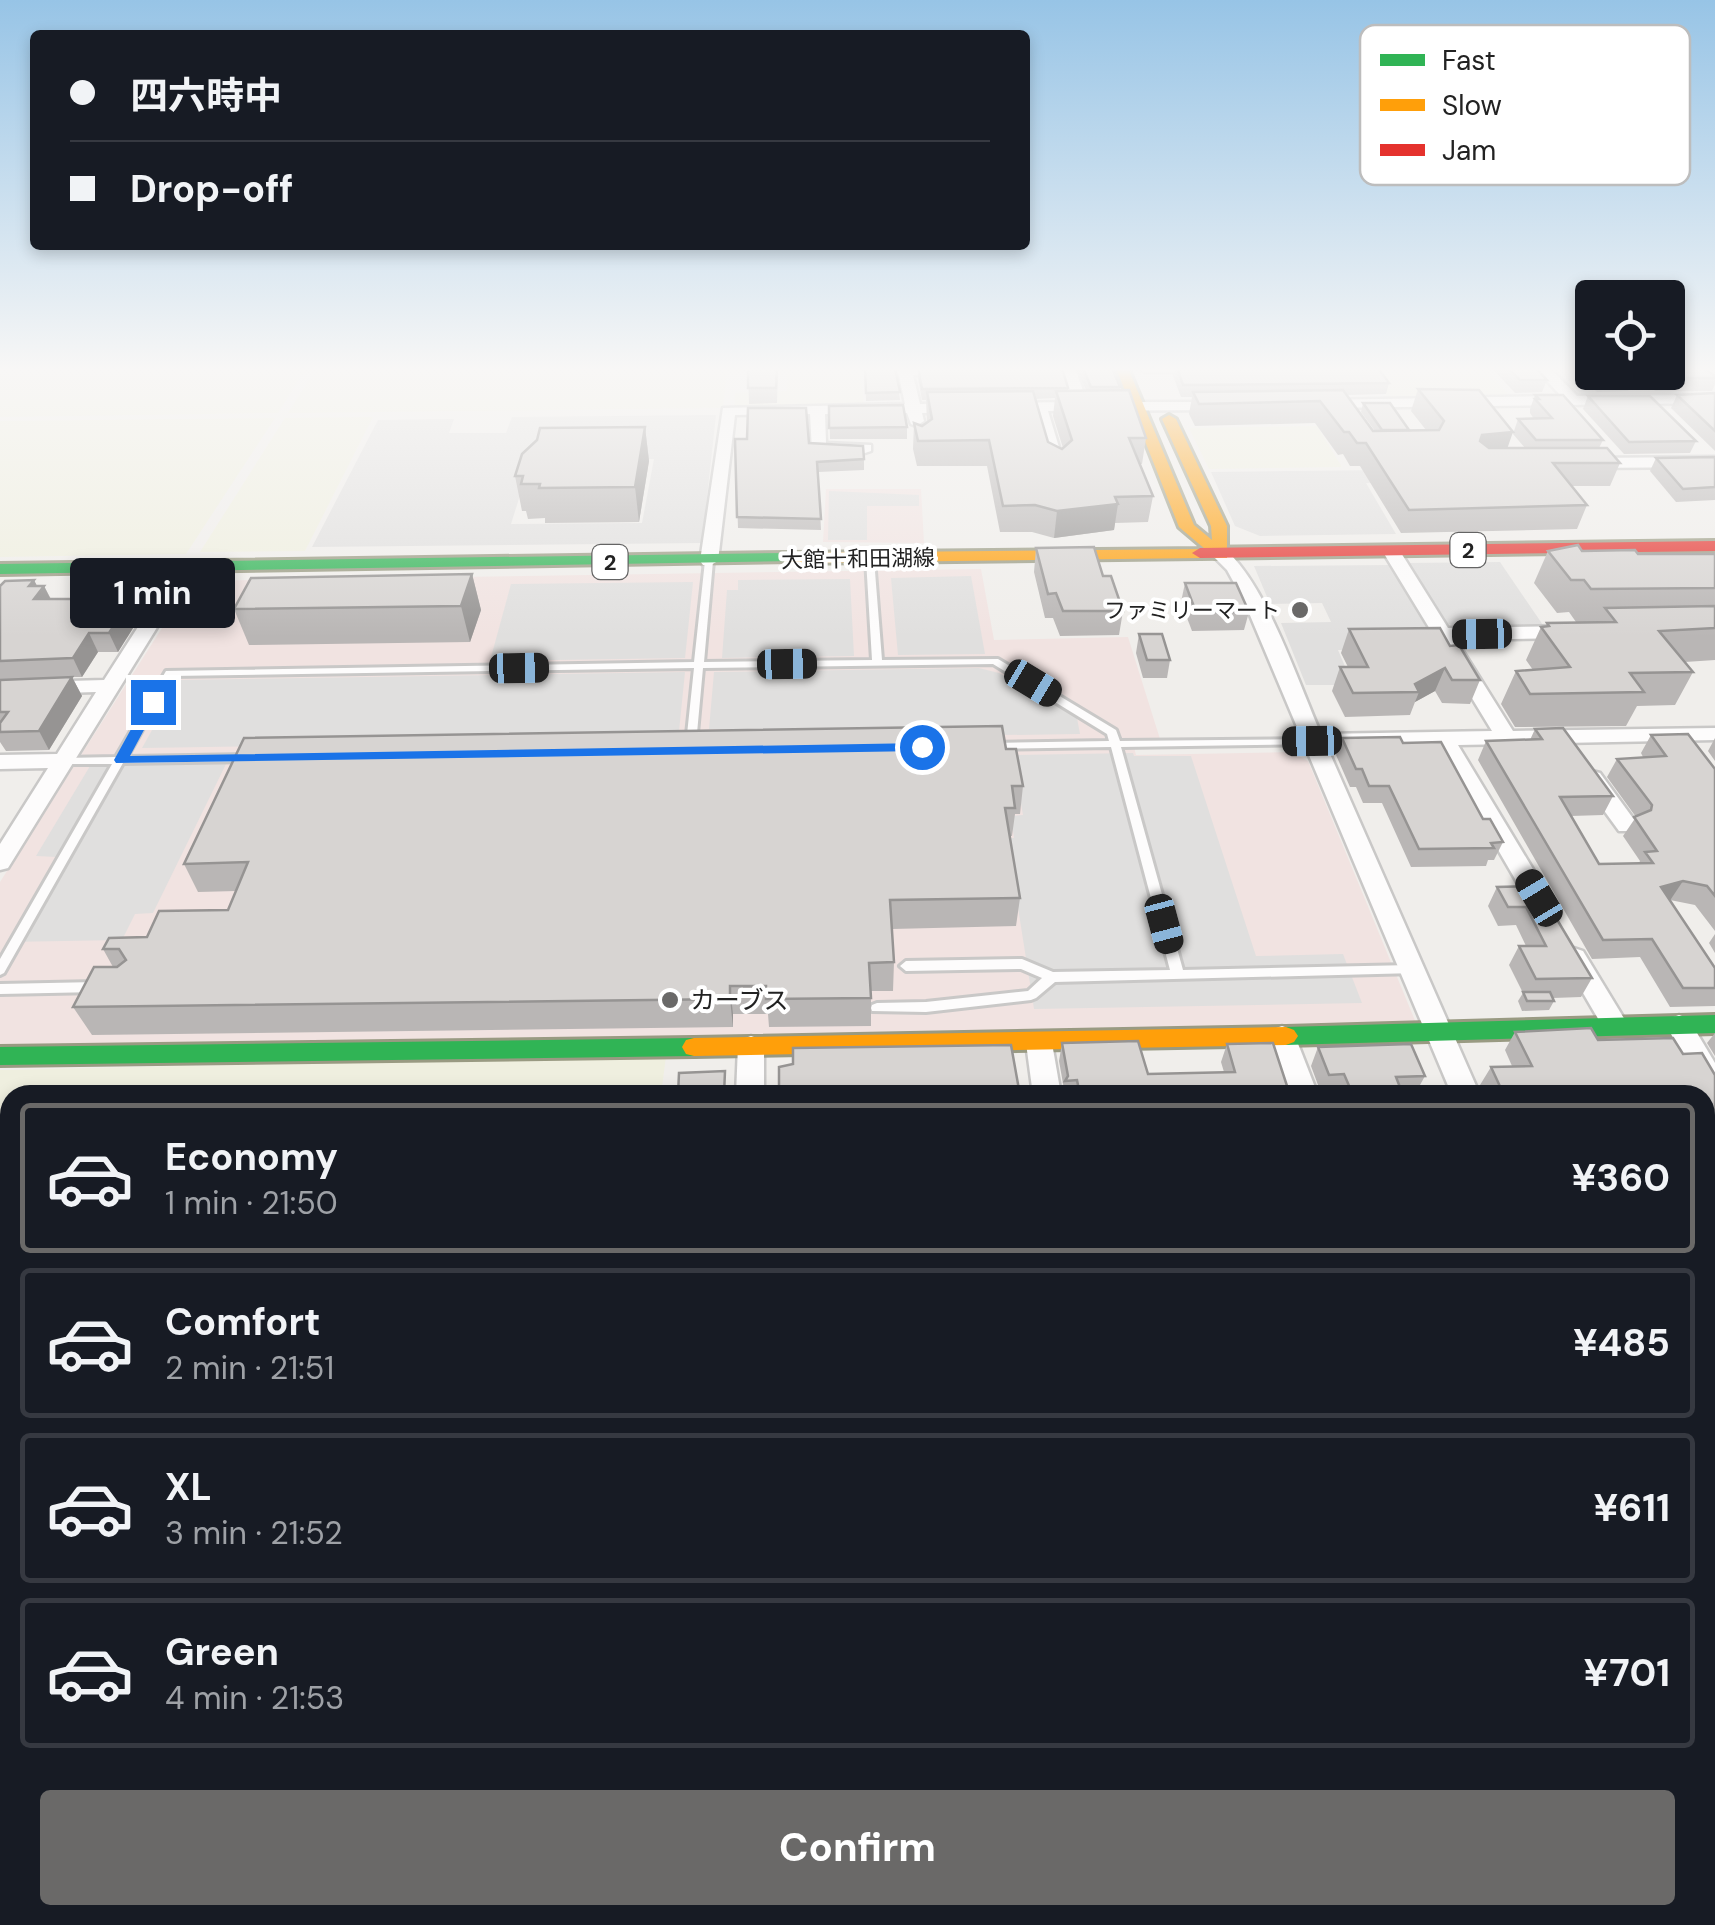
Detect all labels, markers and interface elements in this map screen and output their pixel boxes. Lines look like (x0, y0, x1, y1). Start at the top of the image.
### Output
legend (1360, 25, 1690, 185)
text: Fast (1442, 42, 1496, 79)
text: 四六時中 (130, 71, 282, 121)
text: Slow (1442, 87, 1502, 124)
text: Jam (1442, 132, 1496, 169)
text: Drop-off (130, 164, 293, 214)
map controls (1575, 280, 1685, 390)
button: locate (1575, 280, 1685, 390)
road number: 2 (1450, 533, 1486, 567)
street label: 大館十和田湖線 (781, 543, 935, 575)
road number: 2 (592, 545, 628, 579)
callout: 1 min (70, 557, 236, 627)
text: 1 min (114, 572, 191, 614)
place label: ファミリーマート (1104, 596, 1280, 625)
marker: ファミリーマート (1289, 599, 1311, 621)
car (1452, 618, 1512, 650)
car (757, 648, 817, 680)
car (489, 652, 549, 684)
car (1000, 655, 1066, 711)
route end (131, 680, 176, 725)
route start (900, 725, 945, 770)
car (1282, 725, 1342, 757)
car (1511, 865, 1567, 931)
car (1142, 891, 1186, 957)
place label: カーブス (690, 984, 789, 1017)
marker: カーブス (659, 989, 681, 1011)
text: Economy (165, 1132, 338, 1182)
icon: car (45, 1133, 135, 1223)
text: ¥360 (1572, 1153, 1670, 1203)
text: 1 min · 21:50 (165, 1182, 338, 1224)
text: Comfort (165, 1297, 321, 1347)
icon: car (45, 1298, 135, 1388)
text: ¥485 (1573, 1318, 1670, 1368)
text: 2 min · 21:51 (165, 1347, 334, 1389)
text: XL (165, 1462, 212, 1512)
icon: car (45, 1463, 135, 1553)
text: ¥611 (1594, 1483, 1670, 1533)
text: 3 min · 21:52 (165, 1512, 343, 1554)
text: Green (165, 1627, 279, 1677)
icon: car (45, 1628, 135, 1718)
text: ¥701 (1584, 1648, 1670, 1698)
text: 4 min · 21:53 (165, 1677, 344, 1719)
button: Confirm (40, 1790, 1675, 1905)

